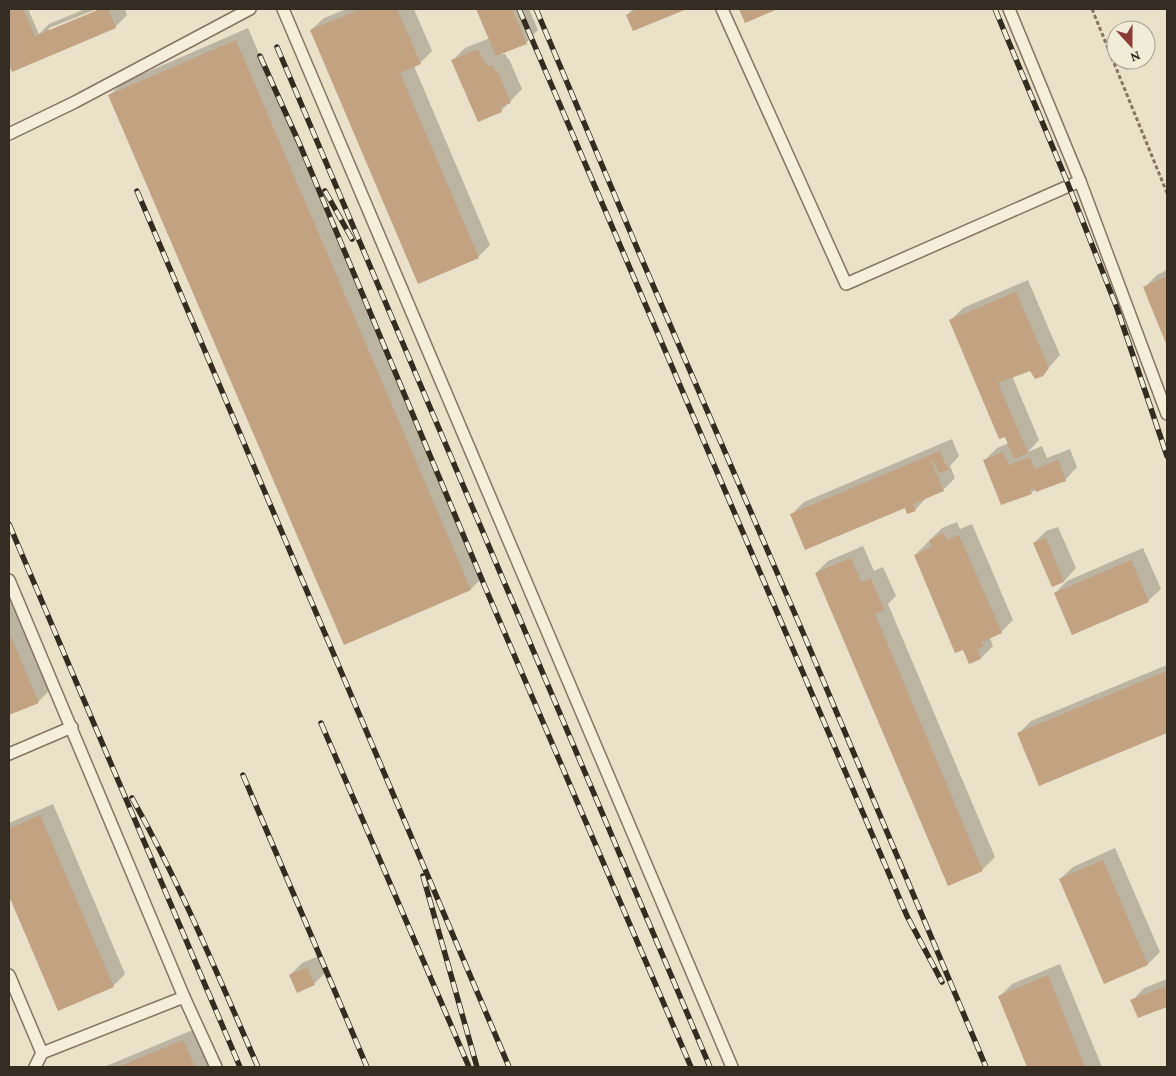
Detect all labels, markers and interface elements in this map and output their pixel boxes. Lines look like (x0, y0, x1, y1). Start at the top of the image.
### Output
north arrow (1106, 20, 1156, 70)
text: N (1128, 48, 1143, 66)

